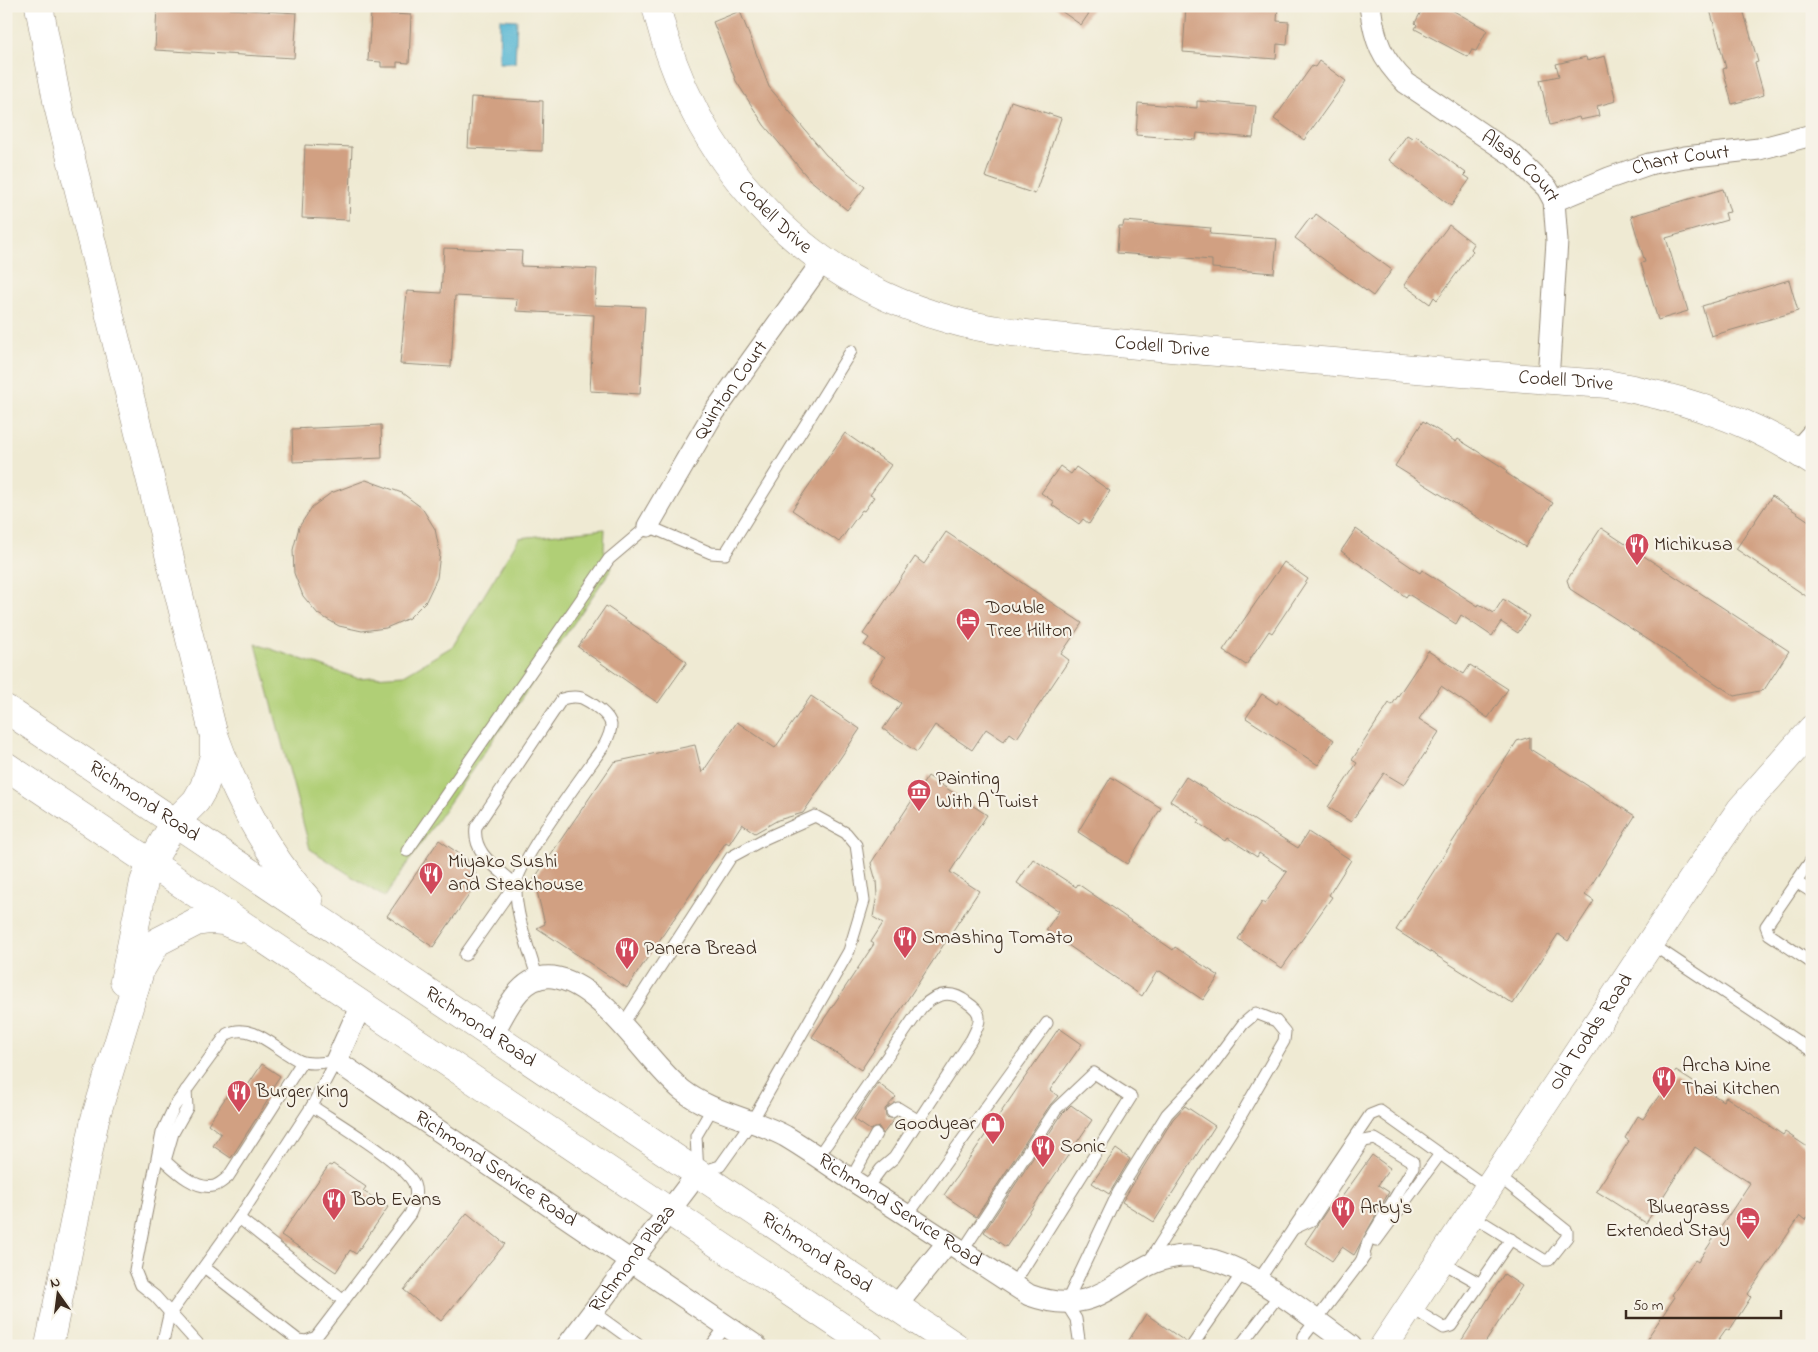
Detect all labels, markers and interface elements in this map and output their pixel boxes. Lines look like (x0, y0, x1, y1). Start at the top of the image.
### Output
street label: Alsab Court (1475, 123, 1567, 208)
street label: Chant Court (1628, 138, 1731, 183)
street label: Codell Drive (730, 174, 818, 261)
street label: Codell Drive (1113, 328, 1211, 366)
street label: Quinton Court (686, 334, 776, 446)
street label: Codell Drive (1517, 363, 1616, 399)
place label: Michikusa (1654, 531, 1733, 560)
restaurant icon: Michikusa (1624, 532, 1650, 566)
place label: Double Tree Hilton (985, 594, 1072, 646)
hotel icon: Double Tree Hilton (955, 607, 981, 641)
street label: Richmond Road (82, 754, 205, 849)
place label: Painting With A Twist (936, 765, 1039, 817)
museum icon: Painting With A Twist (906, 778, 932, 812)
place label: Miyako Sushi and Steakhouse (448, 848, 583, 900)
restaurant icon: Miyako Sushi and Steakhouse (418, 861, 444, 895)
place label: Smashing Tomato (922, 924, 1073, 954)
restaurant icon: Smashing Tomato (892, 925, 918, 959)
place label: Panera Bread (644, 935, 757, 964)
restaurant icon: Panera Bread (614, 936, 640, 970)
street label: Old Todds Road (1542, 968, 1641, 1097)
street label: Richmond Road (419, 979, 542, 1075)
place label: Archa Nine Thai Kitchen (1682, 1052, 1780, 1104)
restaurant icon: Archa Nine Thai Kitchen (1651, 1065, 1677, 1099)
place label: Burger King (255, 1078, 348, 1108)
restaurant icon: Burger King (226, 1079, 252, 1113)
street label: Richmond Service Road (408, 1104, 583, 1235)
place label: Goodyear (894, 1110, 977, 1139)
shop icon: Goodyear (980, 1111, 1006, 1145)
place label: Sonic (1060, 1133, 1106, 1162)
restaurant icon: Sonic (1030, 1134, 1056, 1168)
street label: Richmond Service Road (812, 1146, 988, 1275)
place label: Bob Evans (351, 1186, 442, 1215)
restaurant icon: Bob Evans (321, 1187, 347, 1221)
place label: Arby's (1360, 1194, 1412, 1223)
place label: Bluegrass Extended Stay (1605, 1194, 1730, 1246)
restaurant icon: Arby's (1330, 1195, 1356, 1229)
street label: Richmond Plaza (582, 1199, 683, 1319)
street label: Richmond Road (755, 1205, 878, 1301)
hotel icon: Bluegrass Extended Stay (1735, 1206, 1761, 1240)
north arrow (32, 1270, 82, 1320)
text: N (48, 1272, 62, 1294)
scale bar (1626, 1287, 1780, 1319)
text: 50 m (1633, 1295, 1664, 1317)

